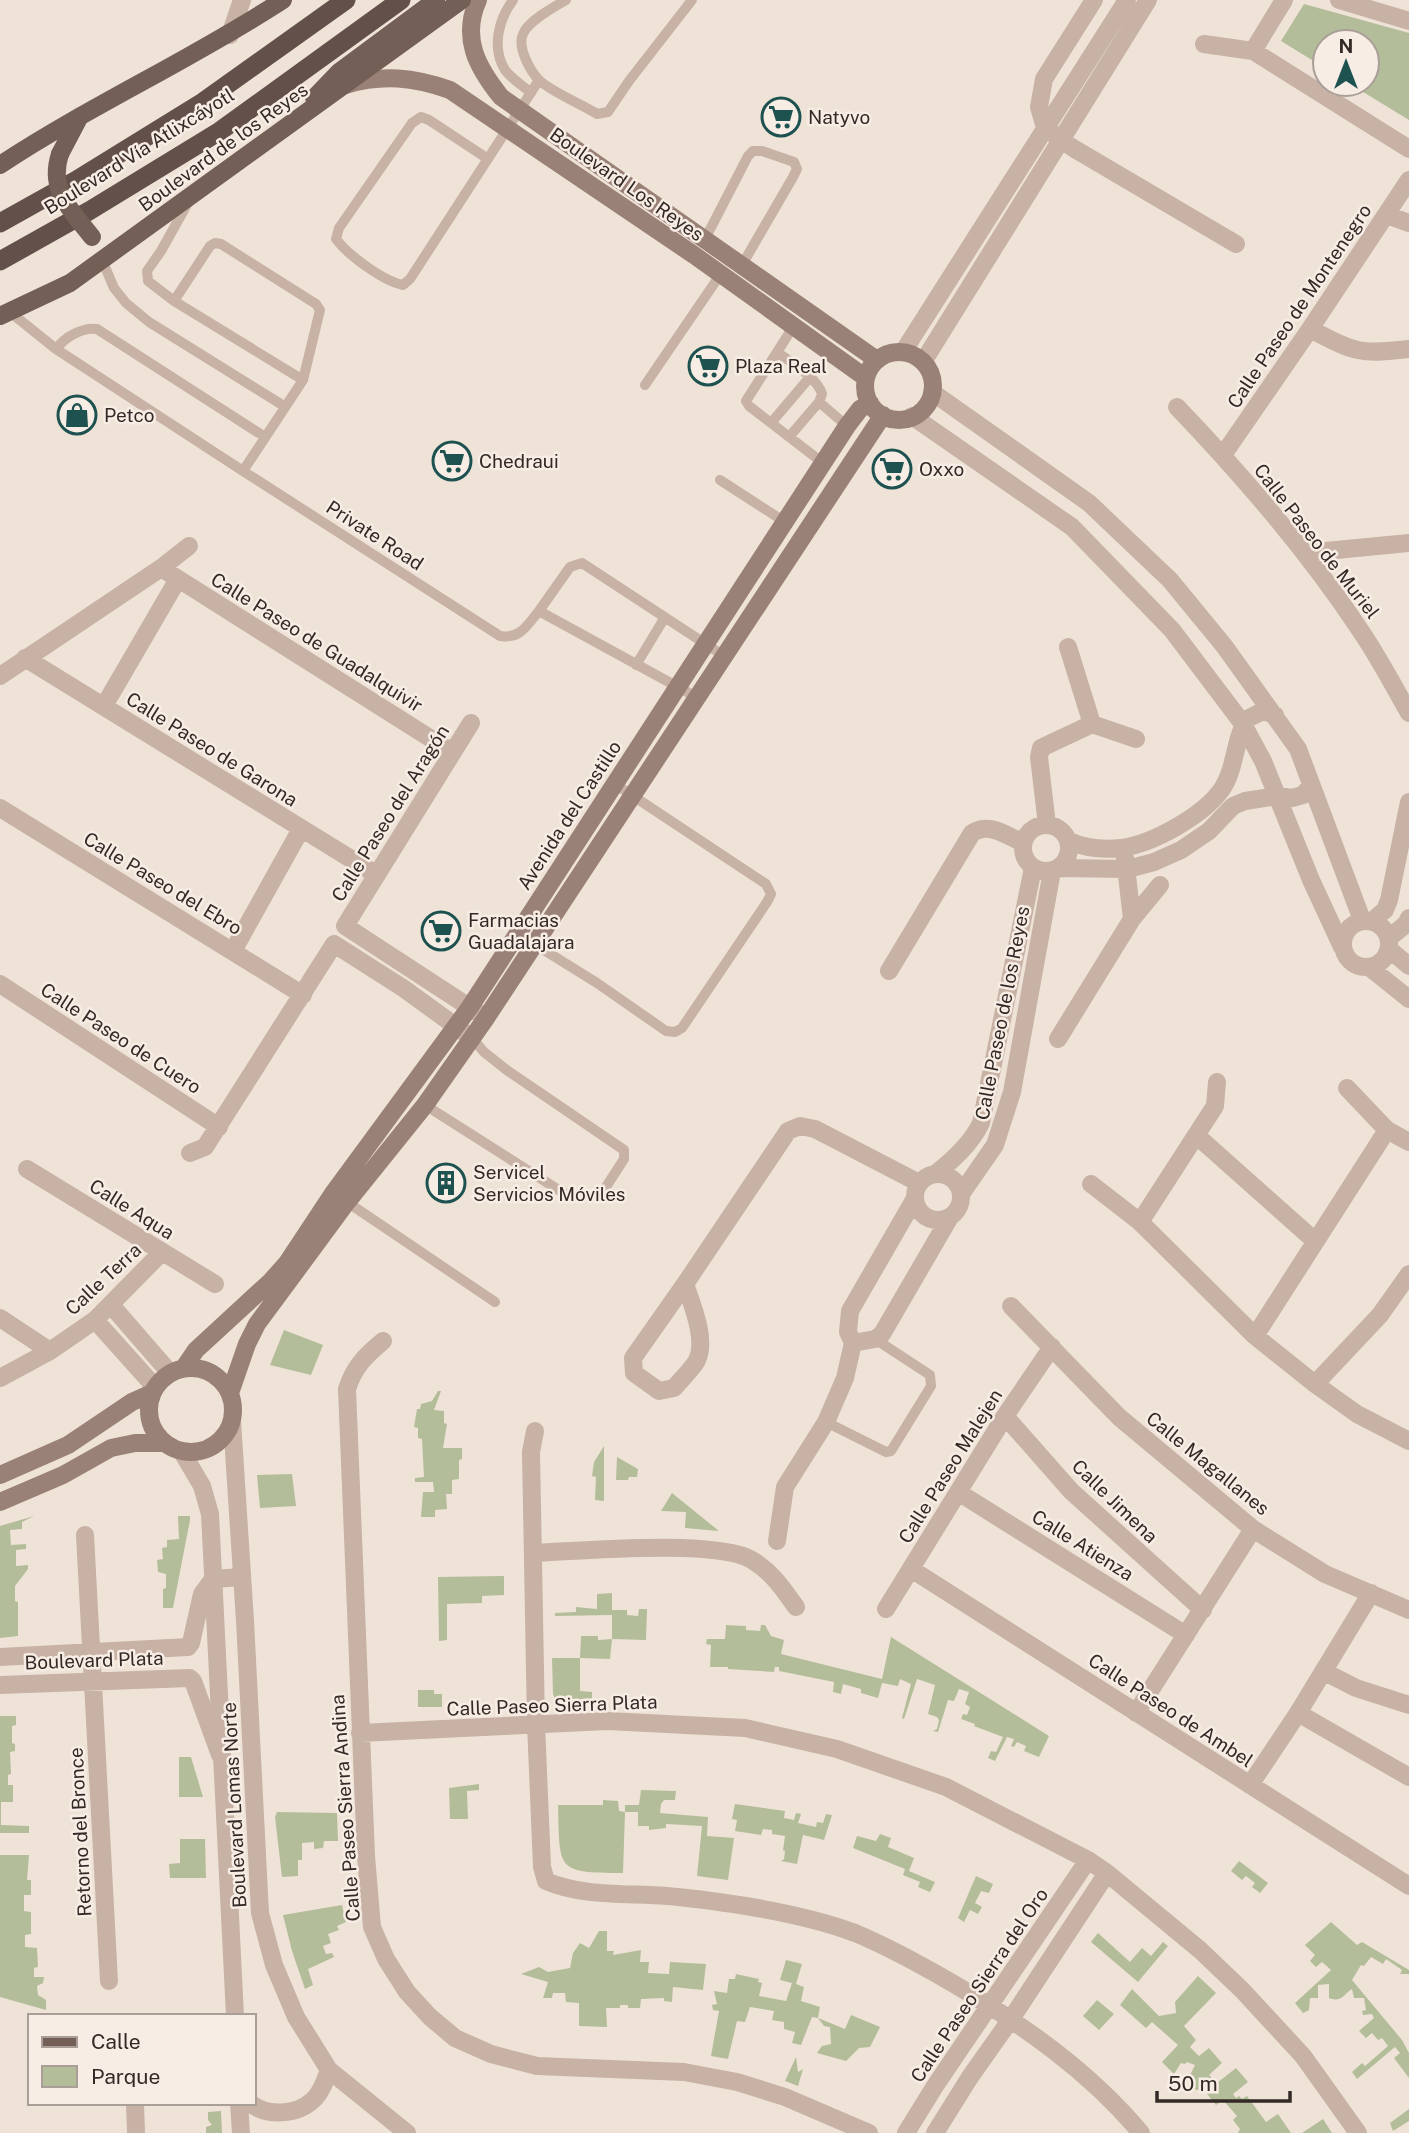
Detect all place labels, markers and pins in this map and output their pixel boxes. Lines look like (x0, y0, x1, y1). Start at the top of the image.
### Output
supermarket icon: Natyvo (760, 96, 802, 138)
place label: Natyvo (808, 106, 870, 128)
supermarket icon: Plaza Real (687, 345, 729, 387)
place label: Plaza Real (735, 355, 827, 377)
shop icon: Petco (56, 394, 98, 436)
place label: Petco (104, 404, 154, 426)
supermarket icon: Chedraui (431, 440, 473, 482)
supermarket icon: Oxxo (871, 448, 913, 490)
place label: Chedraui (479, 450, 559, 472)
place label: Oxxo (919, 458, 964, 480)
place label: Farmacias Guadalajara (468, 909, 575, 953)
supermarket icon: Farmacias Guadalajara (420, 910, 462, 952)
place label: Servicel Servicios Móviles (473, 1161, 625, 1205)
building icon: Servicel Servicios Móviles (425, 1162, 467, 1204)

